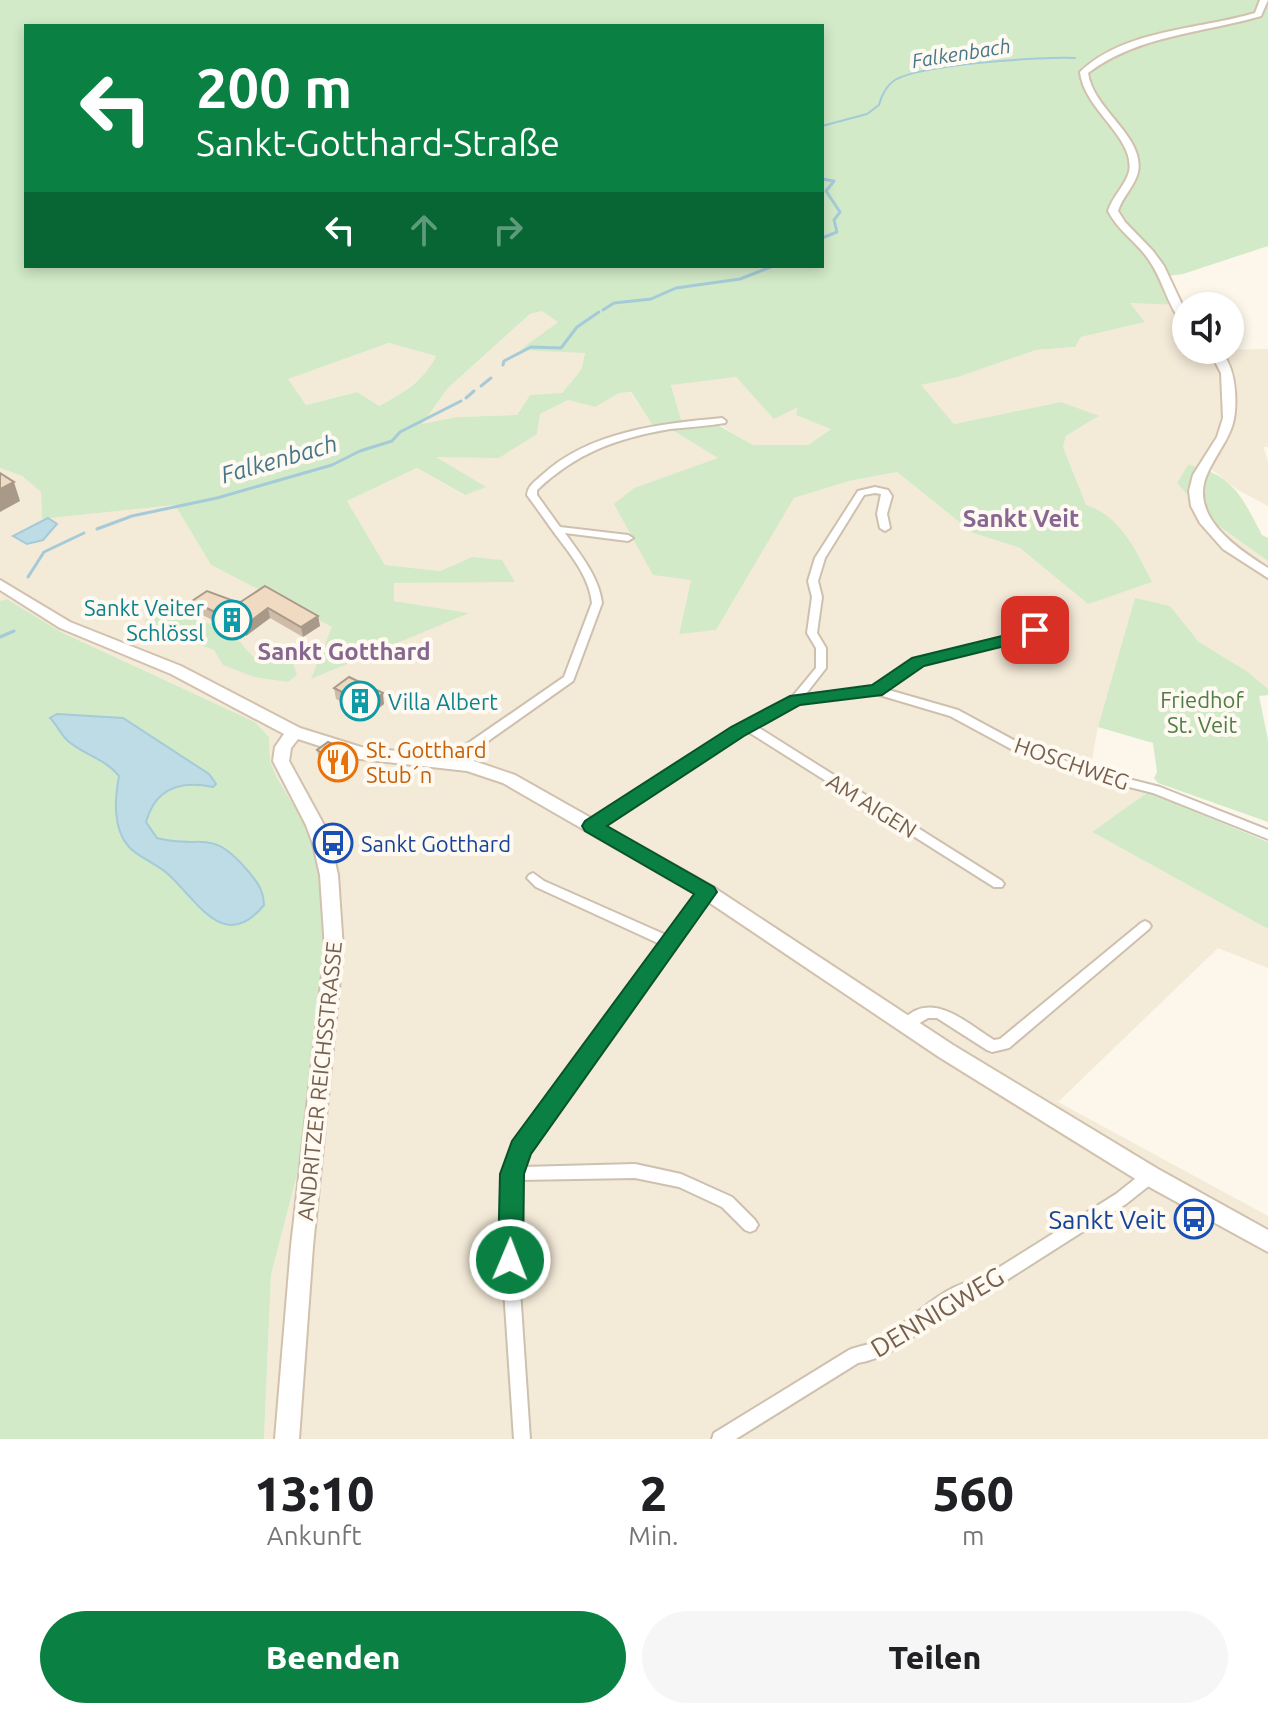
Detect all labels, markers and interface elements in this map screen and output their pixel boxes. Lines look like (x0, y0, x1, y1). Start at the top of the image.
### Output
water label: Falkenbach (910, 34, 1012, 72)
icon: left (64, 56, 168, 160)
text: 200 m (196, 56, 352, 119)
text: Sankt-Gotthard-Straße (196, 122, 560, 163)
icon: left (318, 208, 362, 252)
icon: ahead (402, 208, 446, 252)
icon: right (486, 208, 530, 252)
map controls (1172, 292, 1244, 364)
button: sound (1172, 292, 1244, 364)
water label: Falkenbach (218, 430, 340, 488)
district label: Sankt Veit (963, 505, 1079, 532)
place label: Sankt Veiter Schlössl (84, 595, 205, 645)
pin (1001, 596, 1069, 664)
building icon: Sankt Veiter Schlössl (211, 599, 253, 641)
icon: arrive (1013, 608, 1057, 652)
district label: Sankt Gotthard (257, 638, 431, 665)
building icon: Villa Albert (339, 680, 381, 722)
park label: Friedhof St. Veit (1160, 687, 1244, 737)
place label: Villa Albert (388, 689, 498, 714)
street label: HOSCHWEG (1011, 732, 1133, 794)
place label: St. Gotthard Stub´n (366, 737, 487, 787)
restaurant icon: St. Gotthard Stub´n (317, 741, 359, 783)
street label: AM AIGEN (823, 768, 921, 842)
bus stop icon: Sankt Gotthard (312, 822, 354, 864)
place label: Sankt Gotthard (361, 831, 511, 856)
street label: ANDRITZER REICHSSTRASSE (292, 940, 346, 1222)
bus stop icon: Sankt Veit (1173, 1198, 1215, 1240)
place label: Sankt Veit (1048, 1205, 1166, 1234)
position arrow (468, 1218, 552, 1302)
street label: DENNIGWEG (866, 1261, 1008, 1363)
text: 13:10 (254, 1466, 374, 1520)
text: 2 (640, 1466, 667, 1520)
text: 560 (933, 1466, 1014, 1520)
text: Ankunft (267, 1521, 362, 1550)
text: Min. (628, 1521, 679, 1550)
text: m (962, 1521, 984, 1550)
button: Beenden (40, 1611, 626, 1703)
button: Teilen (642, 1611, 1228, 1703)

